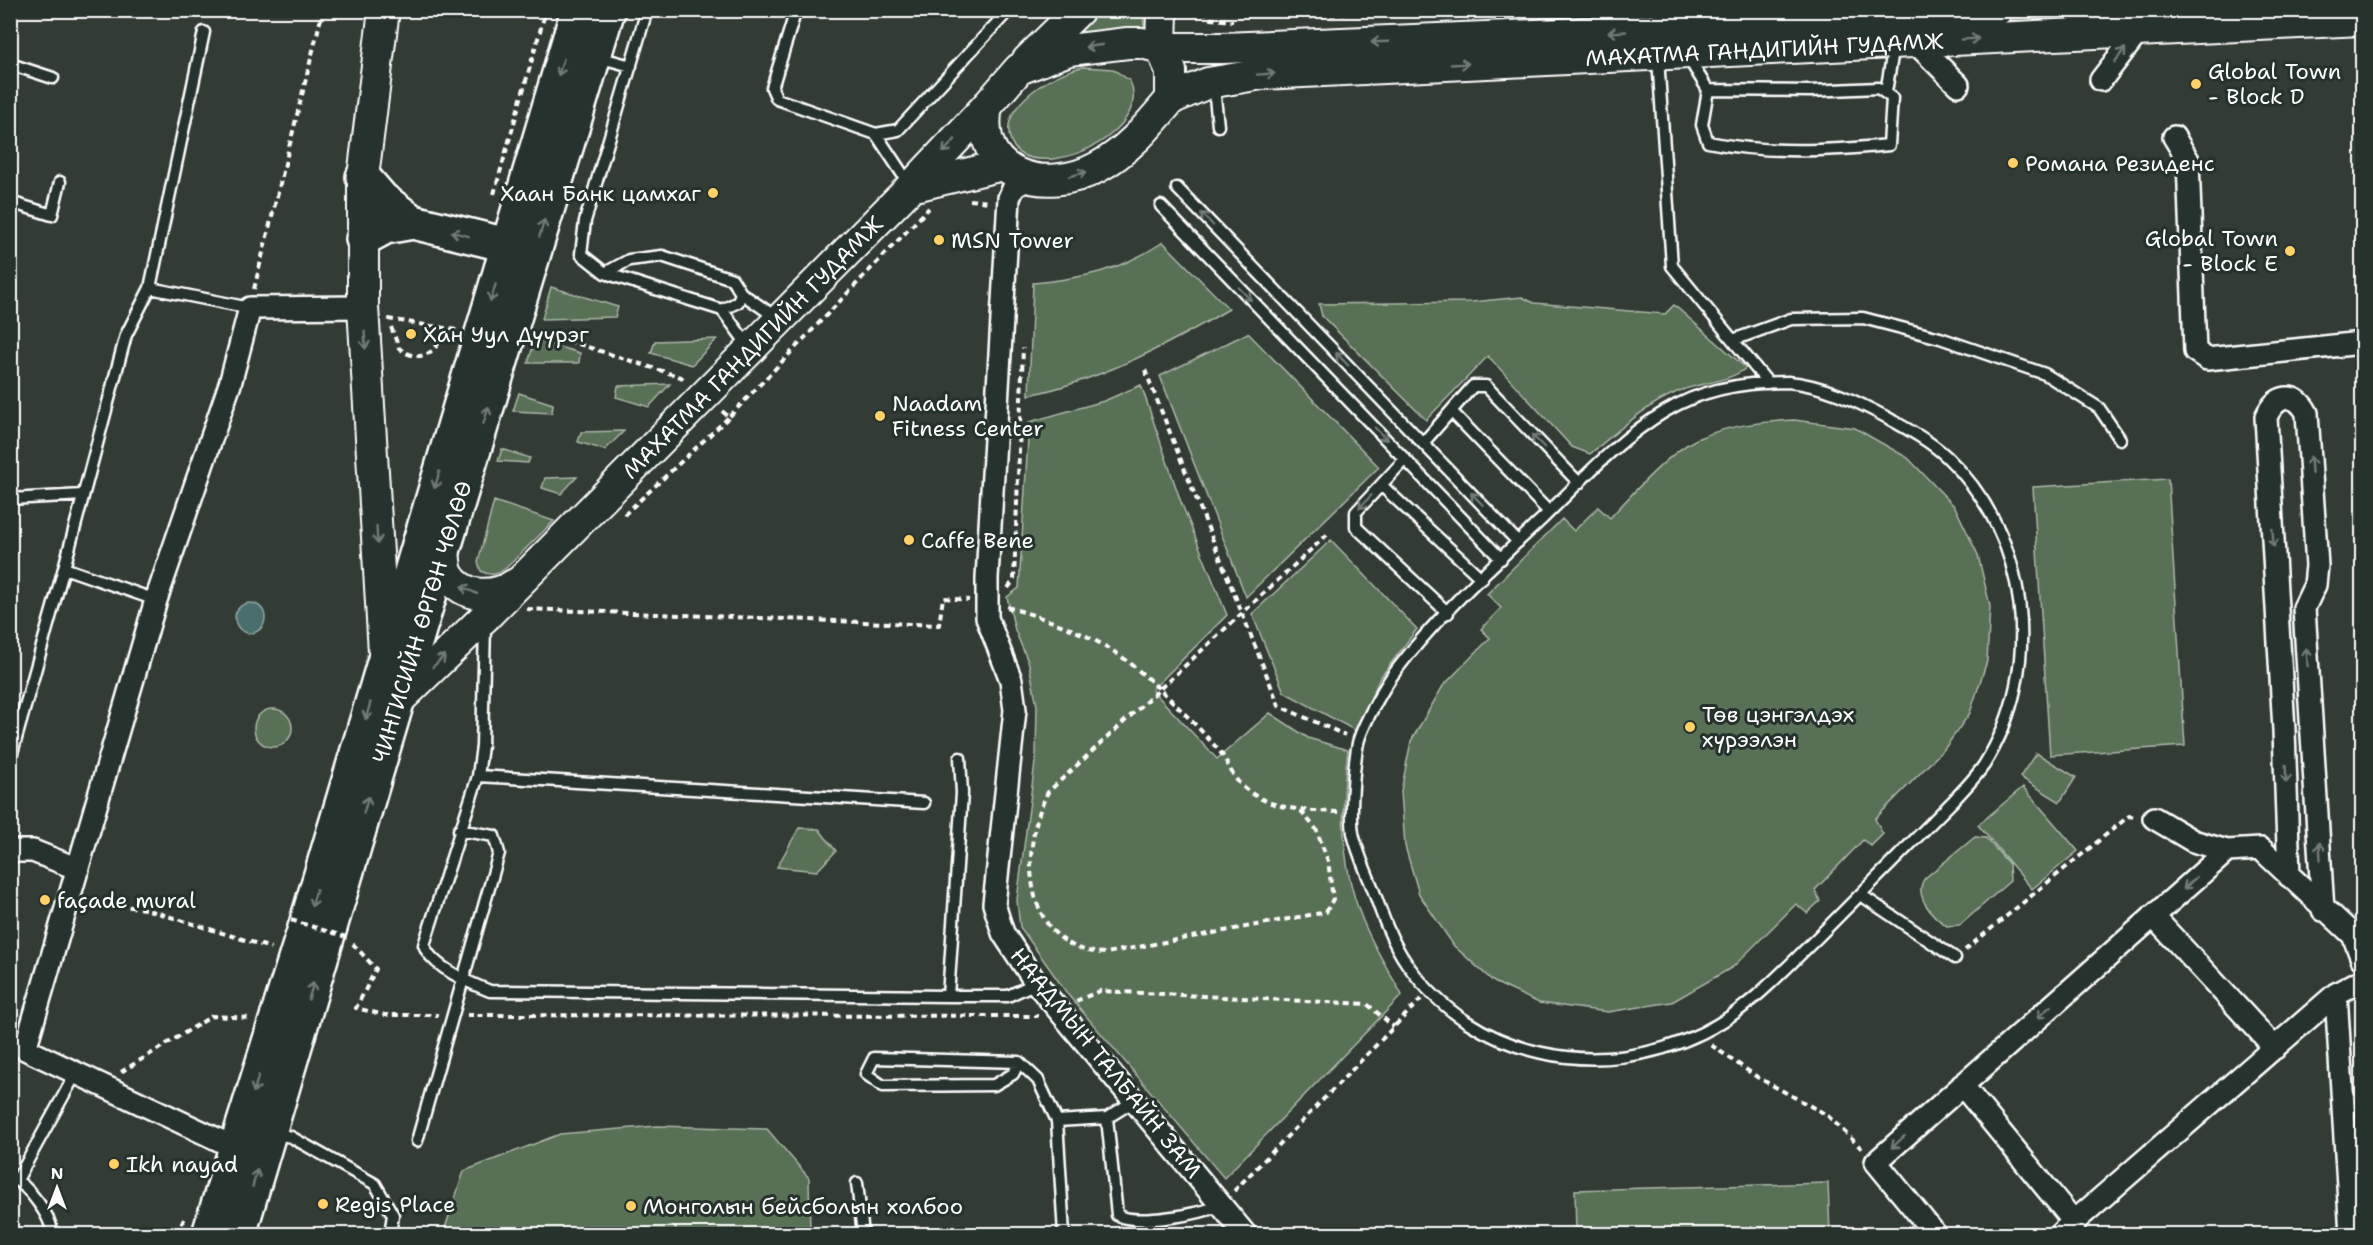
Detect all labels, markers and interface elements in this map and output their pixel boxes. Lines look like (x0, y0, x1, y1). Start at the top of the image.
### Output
street label: МАХАТМА ГАНДИГИЙН ГУДАМЖ (1585, 26, 1945, 73)
one-way arrow (1607, 26, 1627, 37)
one-way arrow (1959, 34, 1979, 45)
one-way arrow (1371, 36, 1390, 47)
one-way arrow (1084, 40, 1104, 51)
one-way arrow (2114, 48, 2126, 64)
one-way arrow (555, 57, 566, 76)
place label: Global Town - Block D (2208, 57, 2341, 111)
one-way arrow (1450, 58, 1470, 69)
one-way arrow (1255, 68, 1275, 79)
marker: Global Town - Block D (2189, 77, 2203, 91)
one-way arrow (942, 139, 956, 154)
place label: Романа Резиденс (2025, 149, 2215, 178)
marker: Романа Резиденс (2006, 156, 2020, 170)
one-way arrow (1068, 168, 1087, 180)
place label: Хаан Банк цамхаг (500, 179, 701, 208)
marker: Хаан Банк цамхаг (706, 186, 720, 200)
street label: МАХАТМА ГАНДИГИЙН ГУДАМЖ (616, 209, 889, 485)
one-way arrow (1200, 211, 1214, 226)
one-way arrow (537, 219, 548, 238)
place label: Global Town - Block E (2145, 224, 2278, 278)
place label: MSN Tower (951, 226, 1074, 255)
one-way arrow (451, 227, 470, 239)
marker: MSN Tower (932, 233, 946, 247)
marker: Global Town - Block E (2283, 244, 2297, 258)
one-way arrow (487, 284, 498, 303)
one-way arrow (1238, 286, 1253, 301)
place label: Хан Уул Дүүрэг (423, 320, 589, 349)
marker: Хан Уул Дүүрэг (404, 327, 418, 341)
one-way arrow (360, 330, 371, 350)
one-way arrow (1335, 352, 1349, 367)
place label: Naadam Fitness Center (892, 389, 1044, 443)
one-way arrow (481, 406, 492, 425)
marker: Naadam Fitness Center (873, 409, 887, 423)
one-way arrow (1374, 426, 1388, 441)
one-way arrow (1531, 433, 1546, 448)
one-way arrow (2305, 455, 2316, 475)
one-way arrow (430, 470, 441, 489)
street label: ЧИНГИСИЙН ӨРГӨН ЧӨЛӨӨ (365, 477, 478, 766)
one-way arrow (1470, 492, 1485, 507)
one-way arrow (1358, 494, 1372, 509)
one-way arrow (372, 525, 383, 545)
place label: Caffe Bene (921, 526, 1034, 555)
one-way arrow (2268, 527, 2279, 547)
marker: Caffe Bene (902, 533, 916, 547)
one-way arrow (460, 584, 478, 595)
one-way arrow (2302, 647, 2313, 667)
one-way arrow (431, 654, 446, 668)
place label: Төв цэнгэлдэх хүрээлэн (1702, 700, 1854, 754)
one-way arrow (362, 701, 373, 720)
marker: Төв цэнгэлдэх хүрээлэн (1683, 720, 1697, 734)
one-way arrow (2280, 764, 2291, 784)
one-way arrow (361, 796, 372, 815)
one-way arrow (2314, 842, 2325, 862)
one-way arrow (2183, 876, 2198, 890)
place label: façade mural (57, 886, 196, 915)
one-way arrow (307, 888, 319, 907)
marker: façade mural (38, 893, 52, 907)
street label: НААДМЫН ТАЛБАЙН ЗАМ (1004, 942, 1208, 1184)
one-way arrow (306, 982, 317, 1001)
one-way arrow (2037, 1005, 2052, 1019)
one-way arrow (250, 1075, 261, 1094)
one-way arrow (1891, 1135, 1906, 1149)
place label: Ikh nayad (126, 1150, 238, 1179)
marker: Ikh nayad (107, 1157, 121, 1171)
north arrow (27, 1158, 87, 1218)
text: N (51, 1163, 63, 1184)
one-way arrow (250, 1169, 261, 1188)
place label: Regis Place (335, 1190, 455, 1219)
place label: Монголын бейсболын холбоо (643, 1192, 963, 1221)
marker: Regis Place (316, 1197, 330, 1211)
marker: Монголын бейсболын холбоо (624, 1199, 638, 1213)

